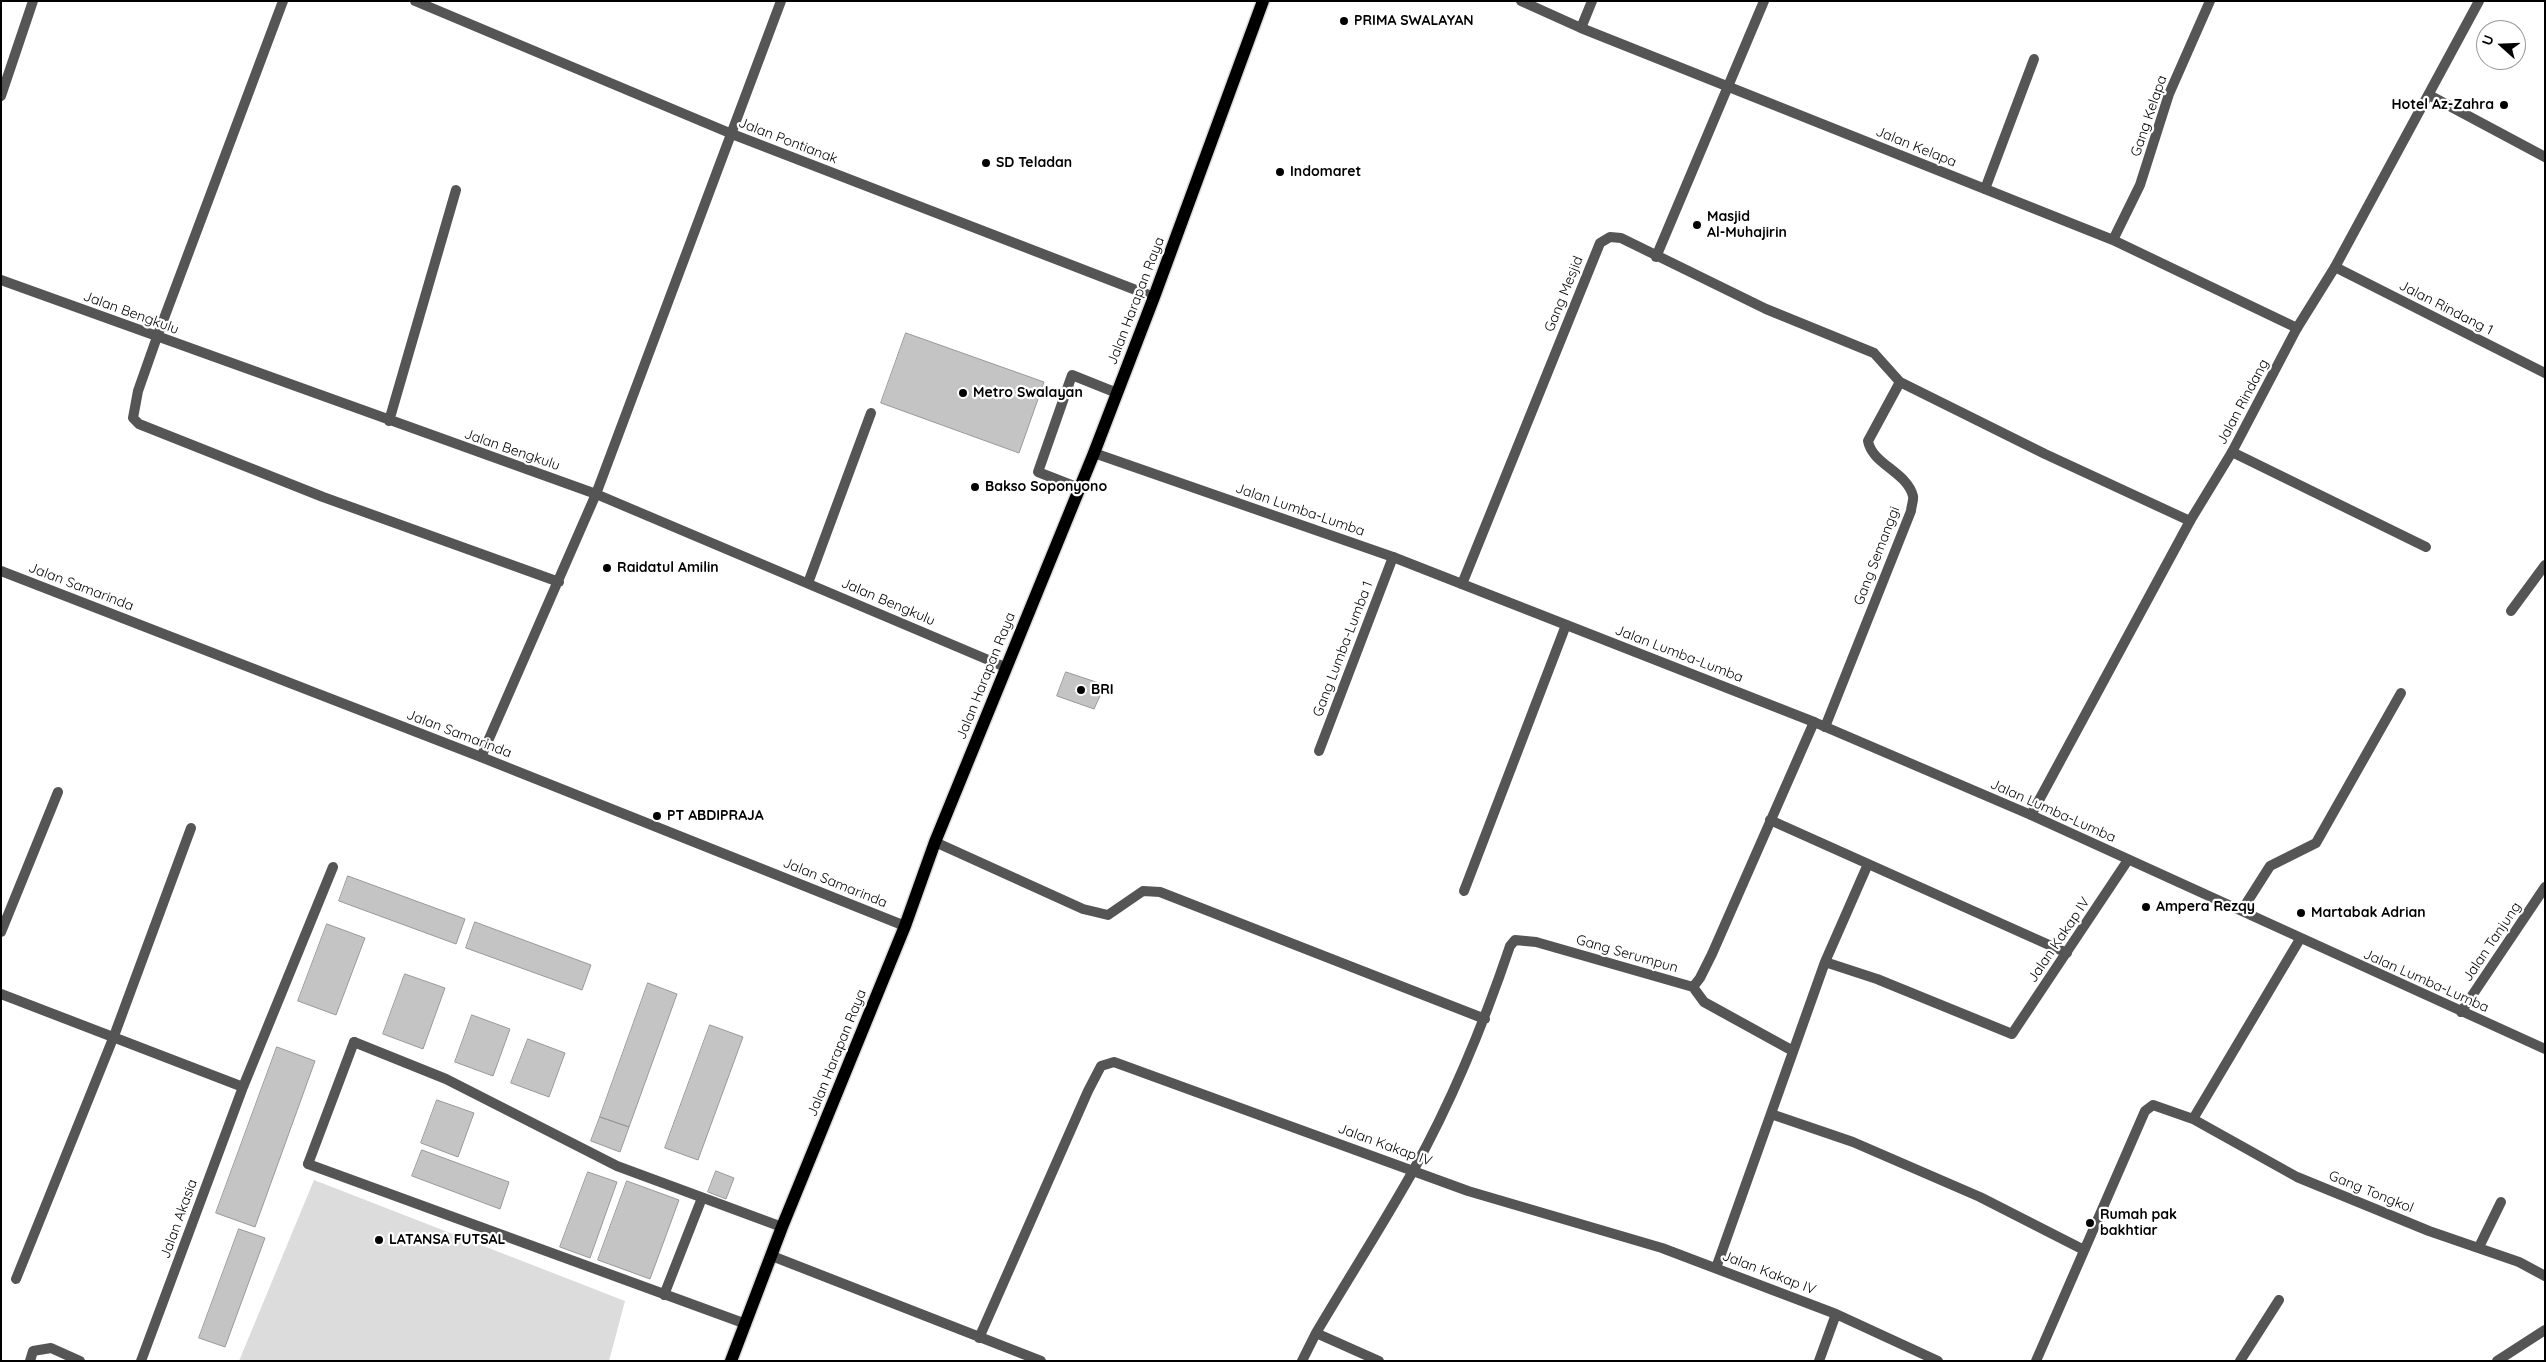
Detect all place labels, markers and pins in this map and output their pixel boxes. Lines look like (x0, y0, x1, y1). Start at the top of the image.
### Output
place label: PRIMA SWALAYAN (1354, 13, 1474, 29)
marker: PRIMA SWALAYAN (1338, 15, 1350, 27)
place label: Hotel Az-Zahra (2392, 97, 2494, 113)
marker: Hotel Az-Zahra (2498, 99, 2510, 111)
place label: SD Teladan (996, 155, 1072, 171)
marker: SD Teladan (980, 157, 992, 169)
place label: Indomaret (1290, 164, 1361, 180)
marker: Indomaret (1274, 166, 1286, 178)
place label: Masjid Al-Muhajirin (1707, 209, 1787, 242)
marker: Masjid Al-Muhajirin (1691, 219, 1703, 231)
place label: Metro Swalayan (973, 385, 1083, 401)
marker: Metro Swalayan (957, 387, 969, 399)
place label: Bakso Soponyono (985, 479, 1107, 495)
marker: Bakso Soponyono (969, 481, 981, 493)
place label: Raidatul Amilin (617, 560, 719, 576)
marker: Raidatul Amilin (601, 562, 613, 574)
place label: BRI (1091, 682, 1114, 698)
marker: BRI (1075, 684, 1087, 696)
place label: PT ABDIPRAJA (667, 808, 764, 824)
marker: PT ABDIPRAJA (651, 810, 663, 822)
place label: Ampera Rezqy (2156, 899, 2255, 915)
marker: Ampera Rezqy (2140, 901, 2152, 913)
place label: Martabak Adrian (2311, 905, 2426, 921)
marker: Martabak Adrian (2295, 907, 2307, 919)
place label: Rumah pak bakhtiar (2100, 1207, 2177, 1240)
marker: Rumah pak bakhtiar (2084, 1217, 2096, 1229)
place label: LATANSA FUTSAL (389, 1232, 505, 1248)
marker: LATANSA FUTSAL (373, 1234, 385, 1246)

